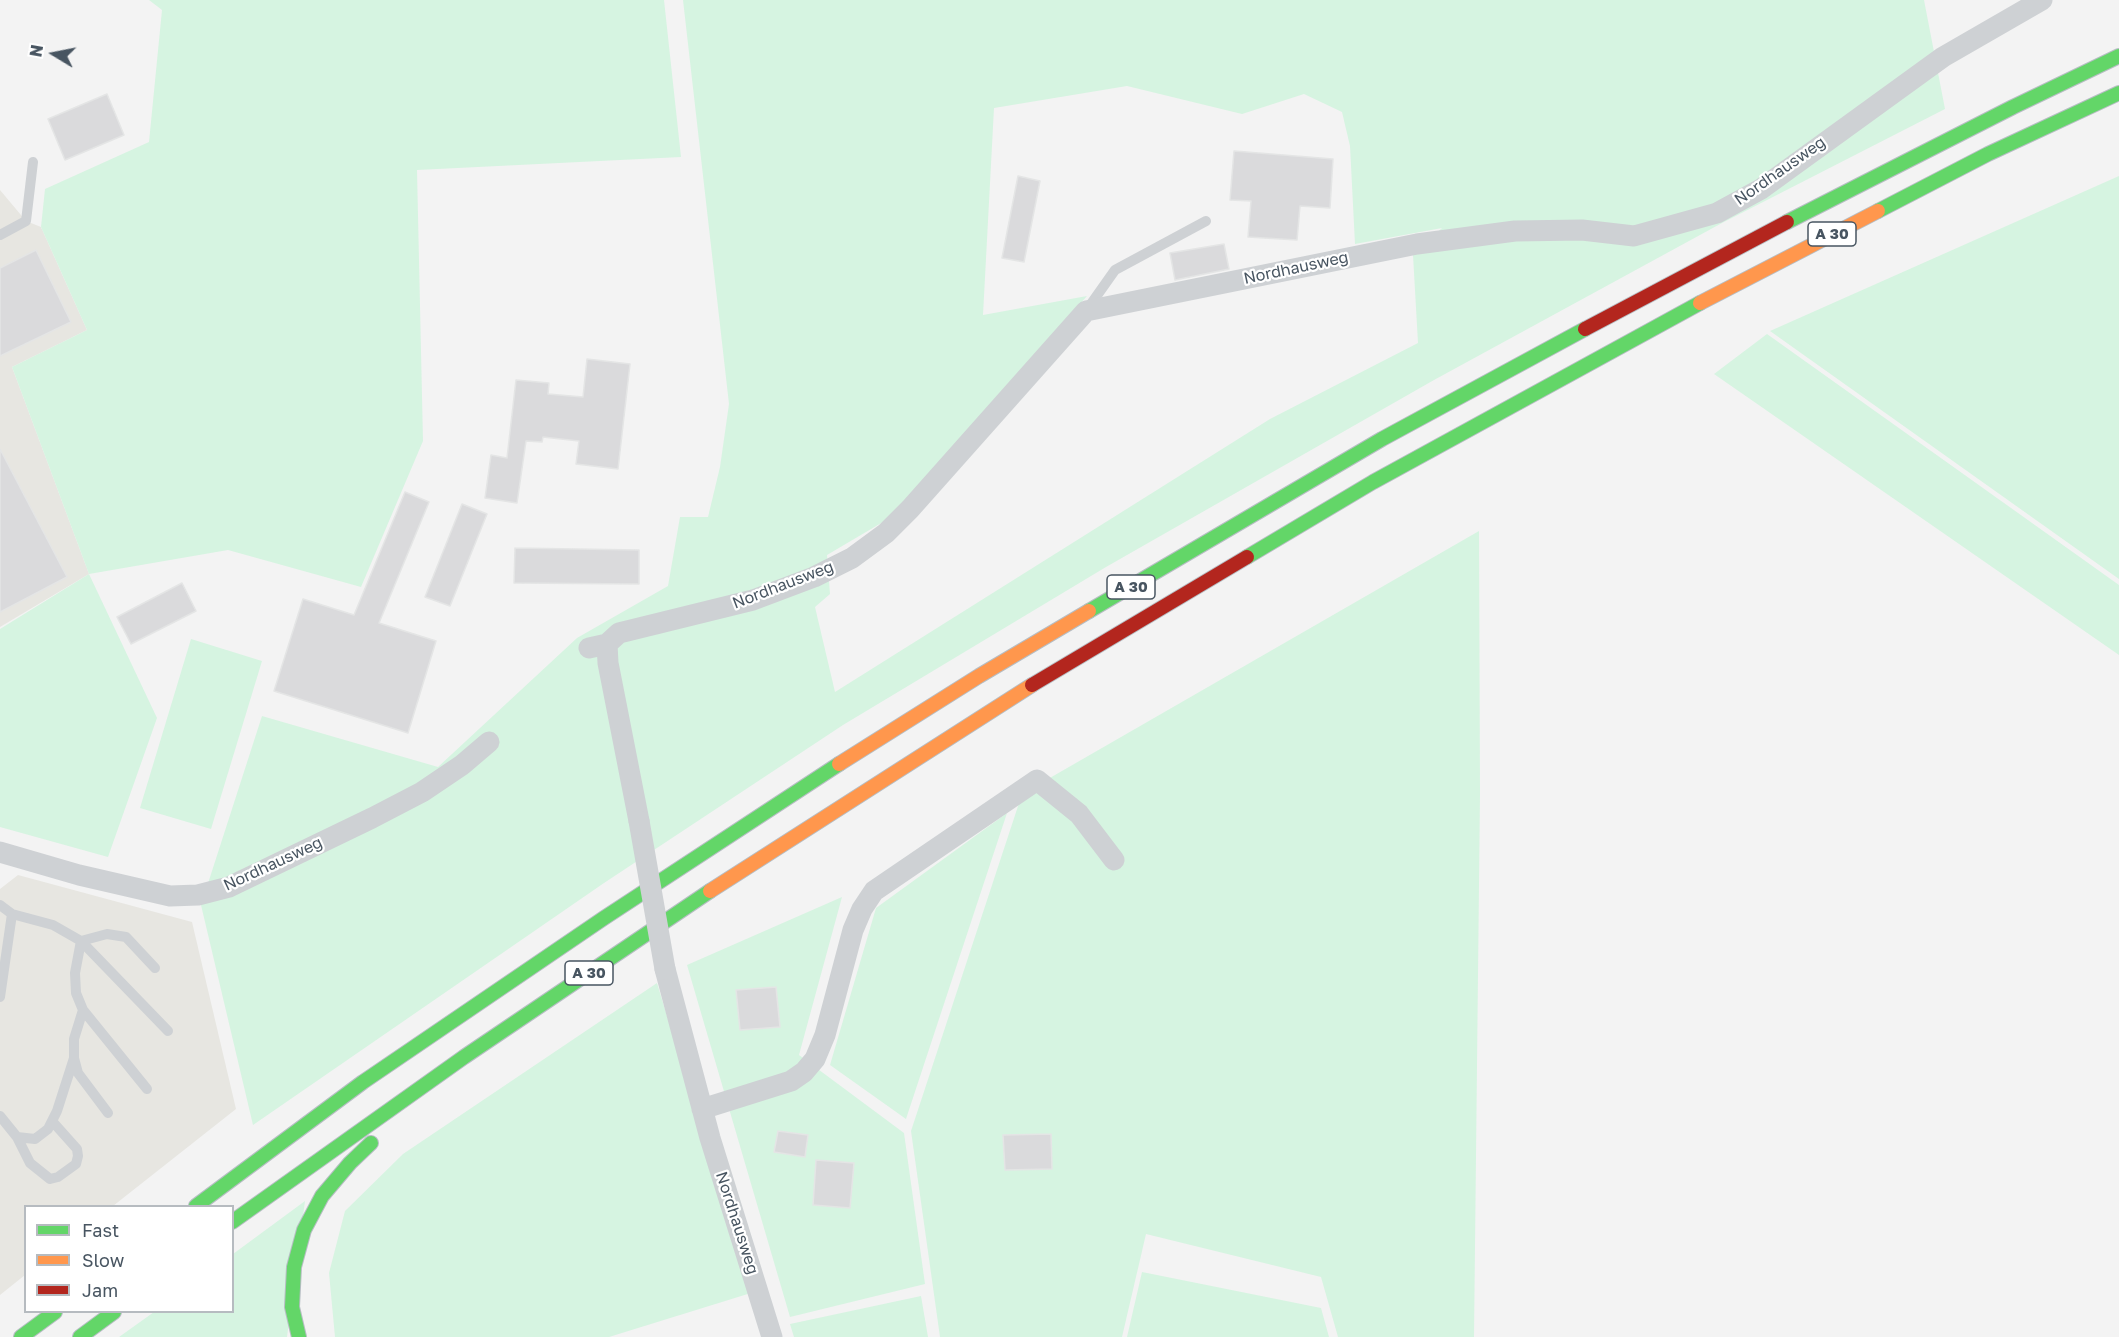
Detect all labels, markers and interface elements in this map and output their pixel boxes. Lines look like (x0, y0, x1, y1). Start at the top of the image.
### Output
north arrow (24, 24, 84, 84)
text: N (25, 43, 47, 59)
street label: Nordhausweg (1731, 133, 1829, 209)
road number: A 30 (1808, 222, 1856, 246)
street label: Nordhausweg (1242, 248, 1350, 288)
street label: Nordhausweg (730, 557, 836, 613)
road number: A 30 (1107, 575, 1155, 599)
street label: Nordhausweg (221, 833, 325, 895)
road number: A 30 (565, 961, 613, 985)
street label: Nordhausweg (711, 1169, 763, 1277)
legend (24, 1205, 234, 1313)
text: Fast (82, 1219, 119, 1241)
text: Slow (82, 1249, 124, 1271)
text: Jam (82, 1279, 118, 1301)

